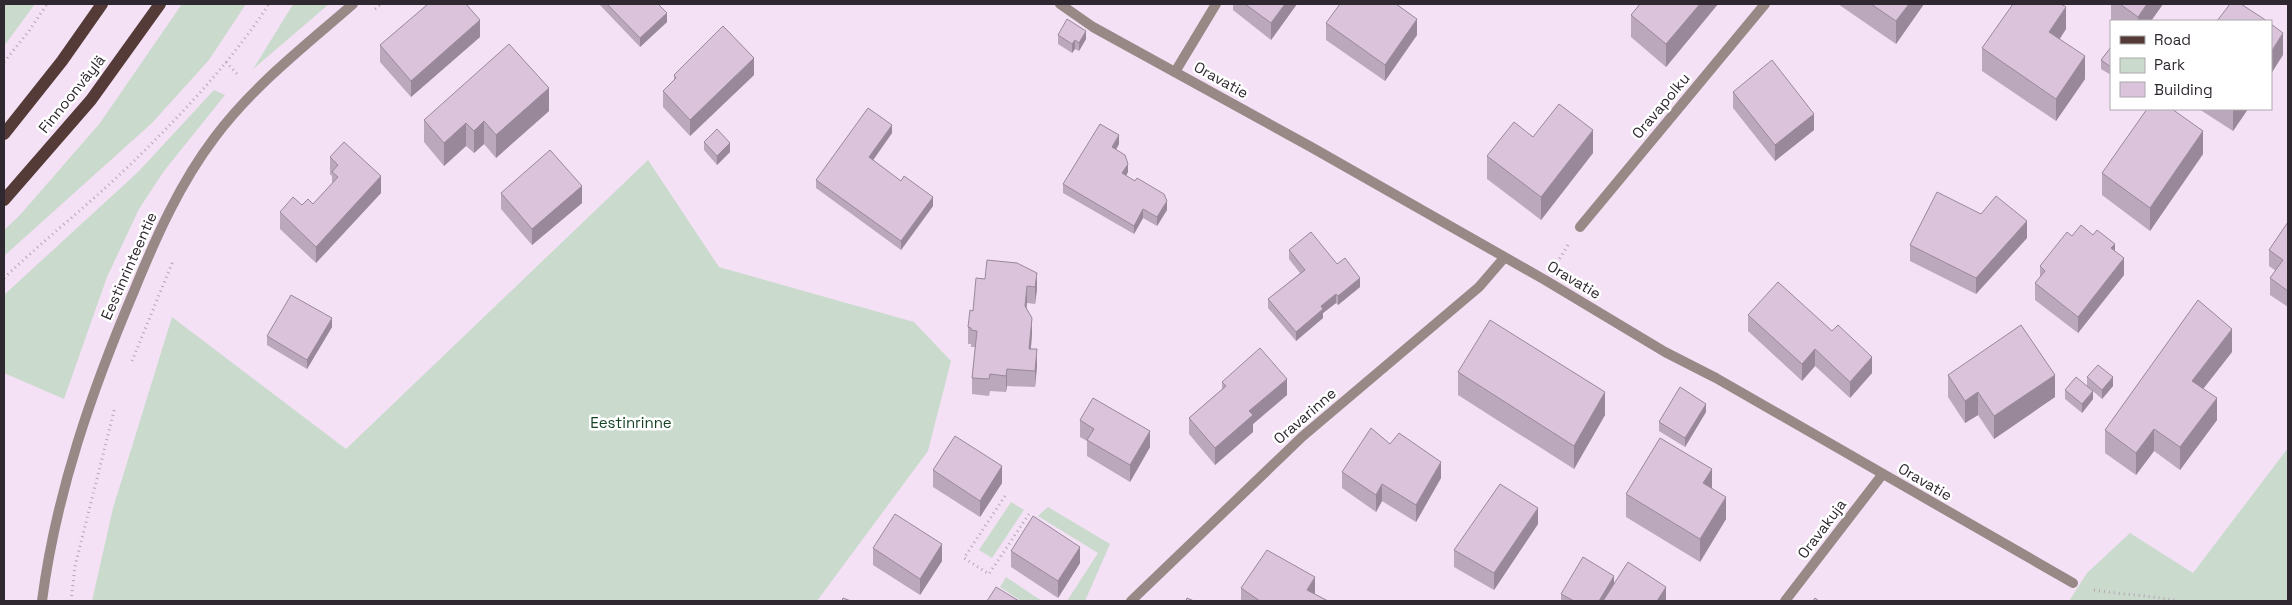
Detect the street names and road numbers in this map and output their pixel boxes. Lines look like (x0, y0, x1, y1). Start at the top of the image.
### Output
street label: Finnoonväylä (34, 50, 109, 137)
street label: Oravatie (1191, 57, 1252, 102)
street label: Oravapolku (1628, 69, 1694, 142)
street label: Eestinrinteentie (96, 209, 161, 323)
street label: Oravatie (1544, 256, 1605, 303)
street label: Oravarinne (1269, 383, 1340, 448)
street label: Oravatie (1895, 459, 1956, 505)
street label: Oravakuja (1793, 495, 1850, 562)

